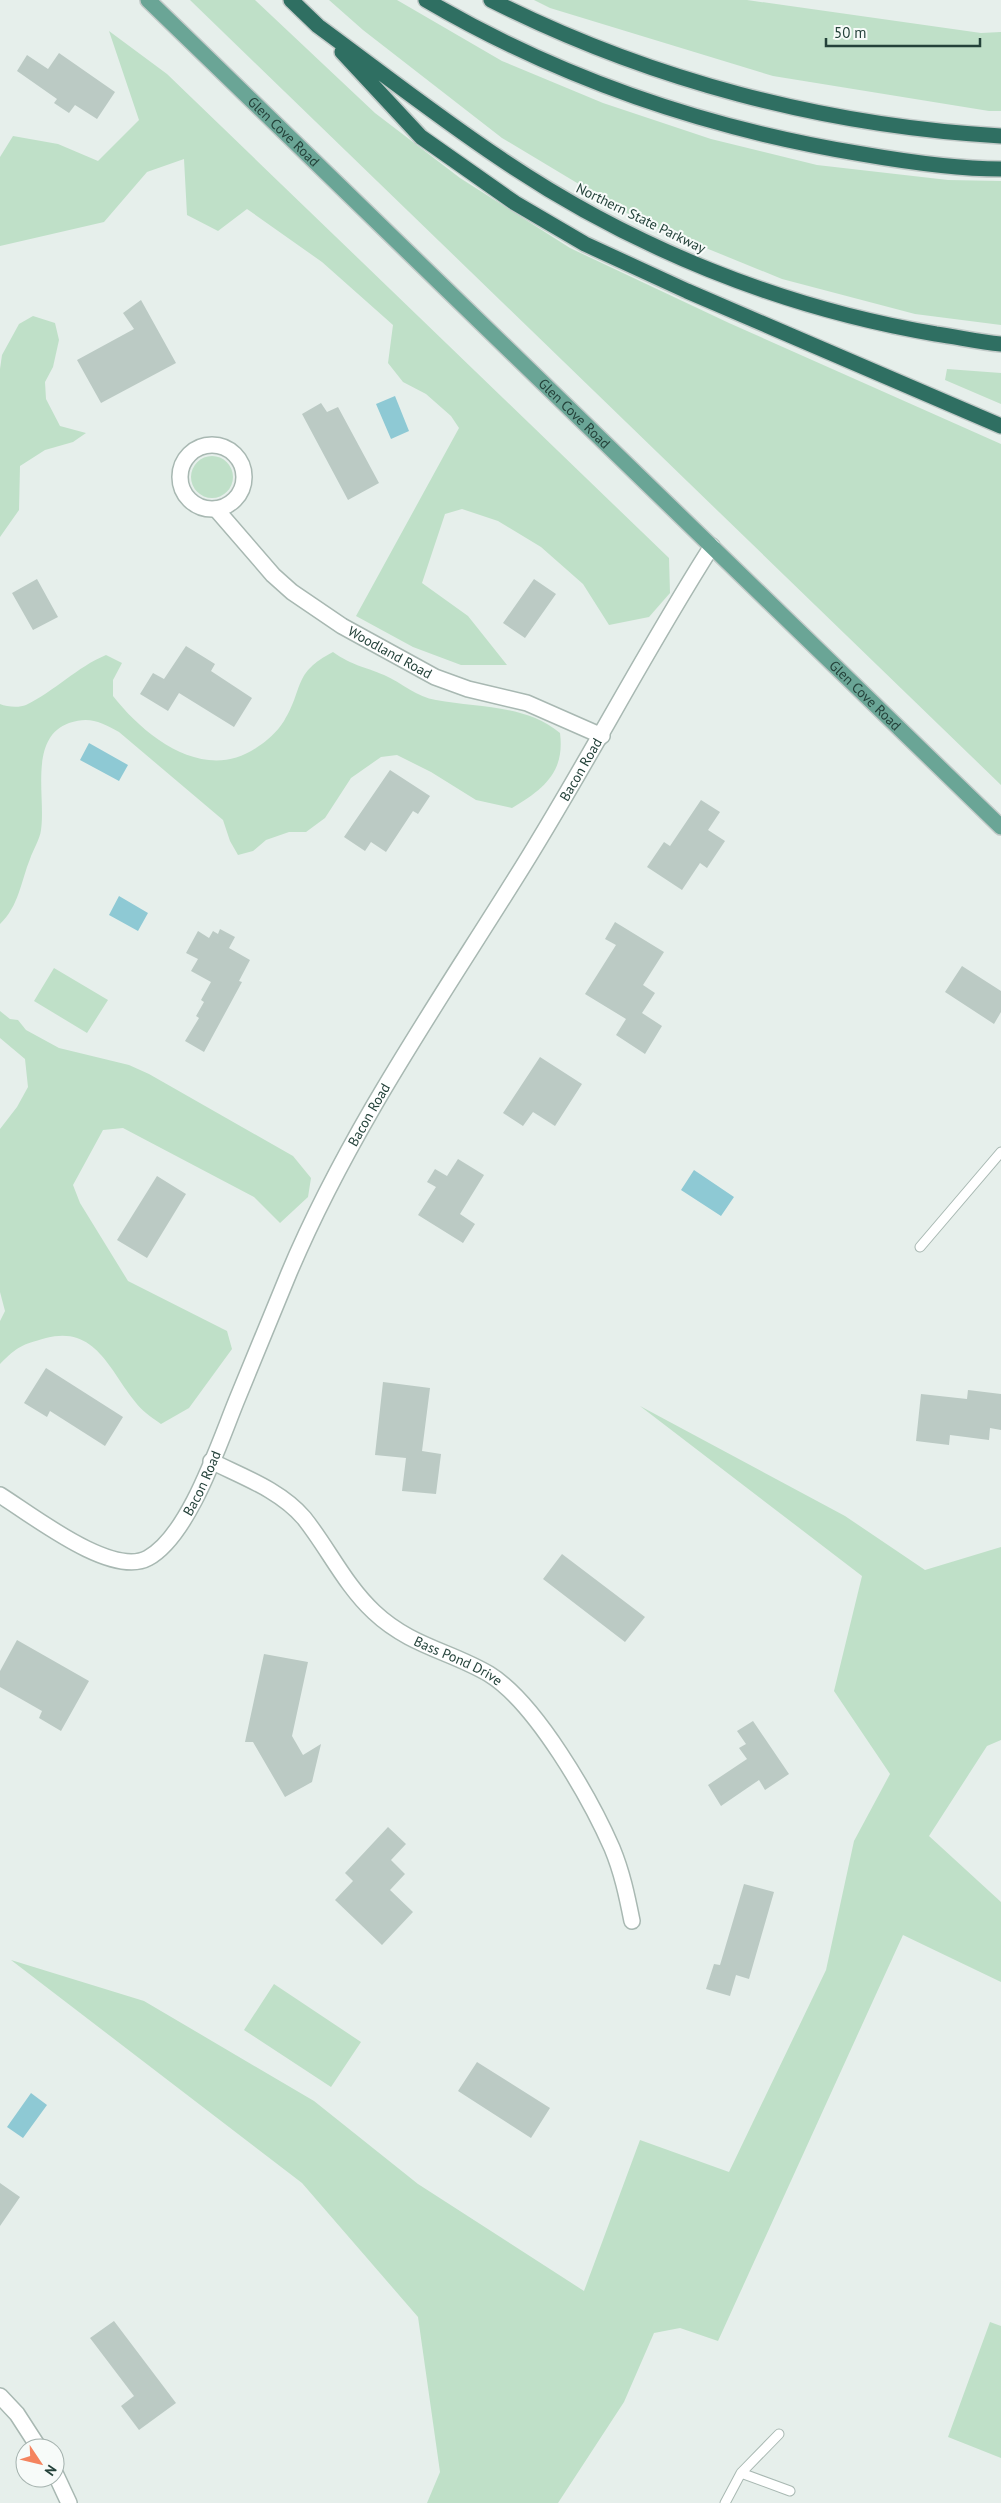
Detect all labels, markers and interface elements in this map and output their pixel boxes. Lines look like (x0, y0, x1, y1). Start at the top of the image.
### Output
scale bar (826, 15, 980, 47)
text: 50 m (834, 23, 867, 42)
street label: Glen Cove Road (244, 93, 323, 170)
street label: Northern State Parkway (573, 179, 709, 257)
street label: Glen Cove Road (535, 375, 614, 452)
street label: Woodland Road (345, 622, 435, 683)
street label: Glen Cove Road (826, 656, 905, 734)
street label: Bacon Road (555, 735, 606, 804)
street label: Bacon Road (344, 1080, 394, 1149)
street label: Bacon Road (179, 1448, 225, 1519)
street label: Bass Pond Drive (411, 1632, 506, 1689)
north arrow (15, 2438, 65, 2488)
text: N (41, 2462, 61, 2479)

